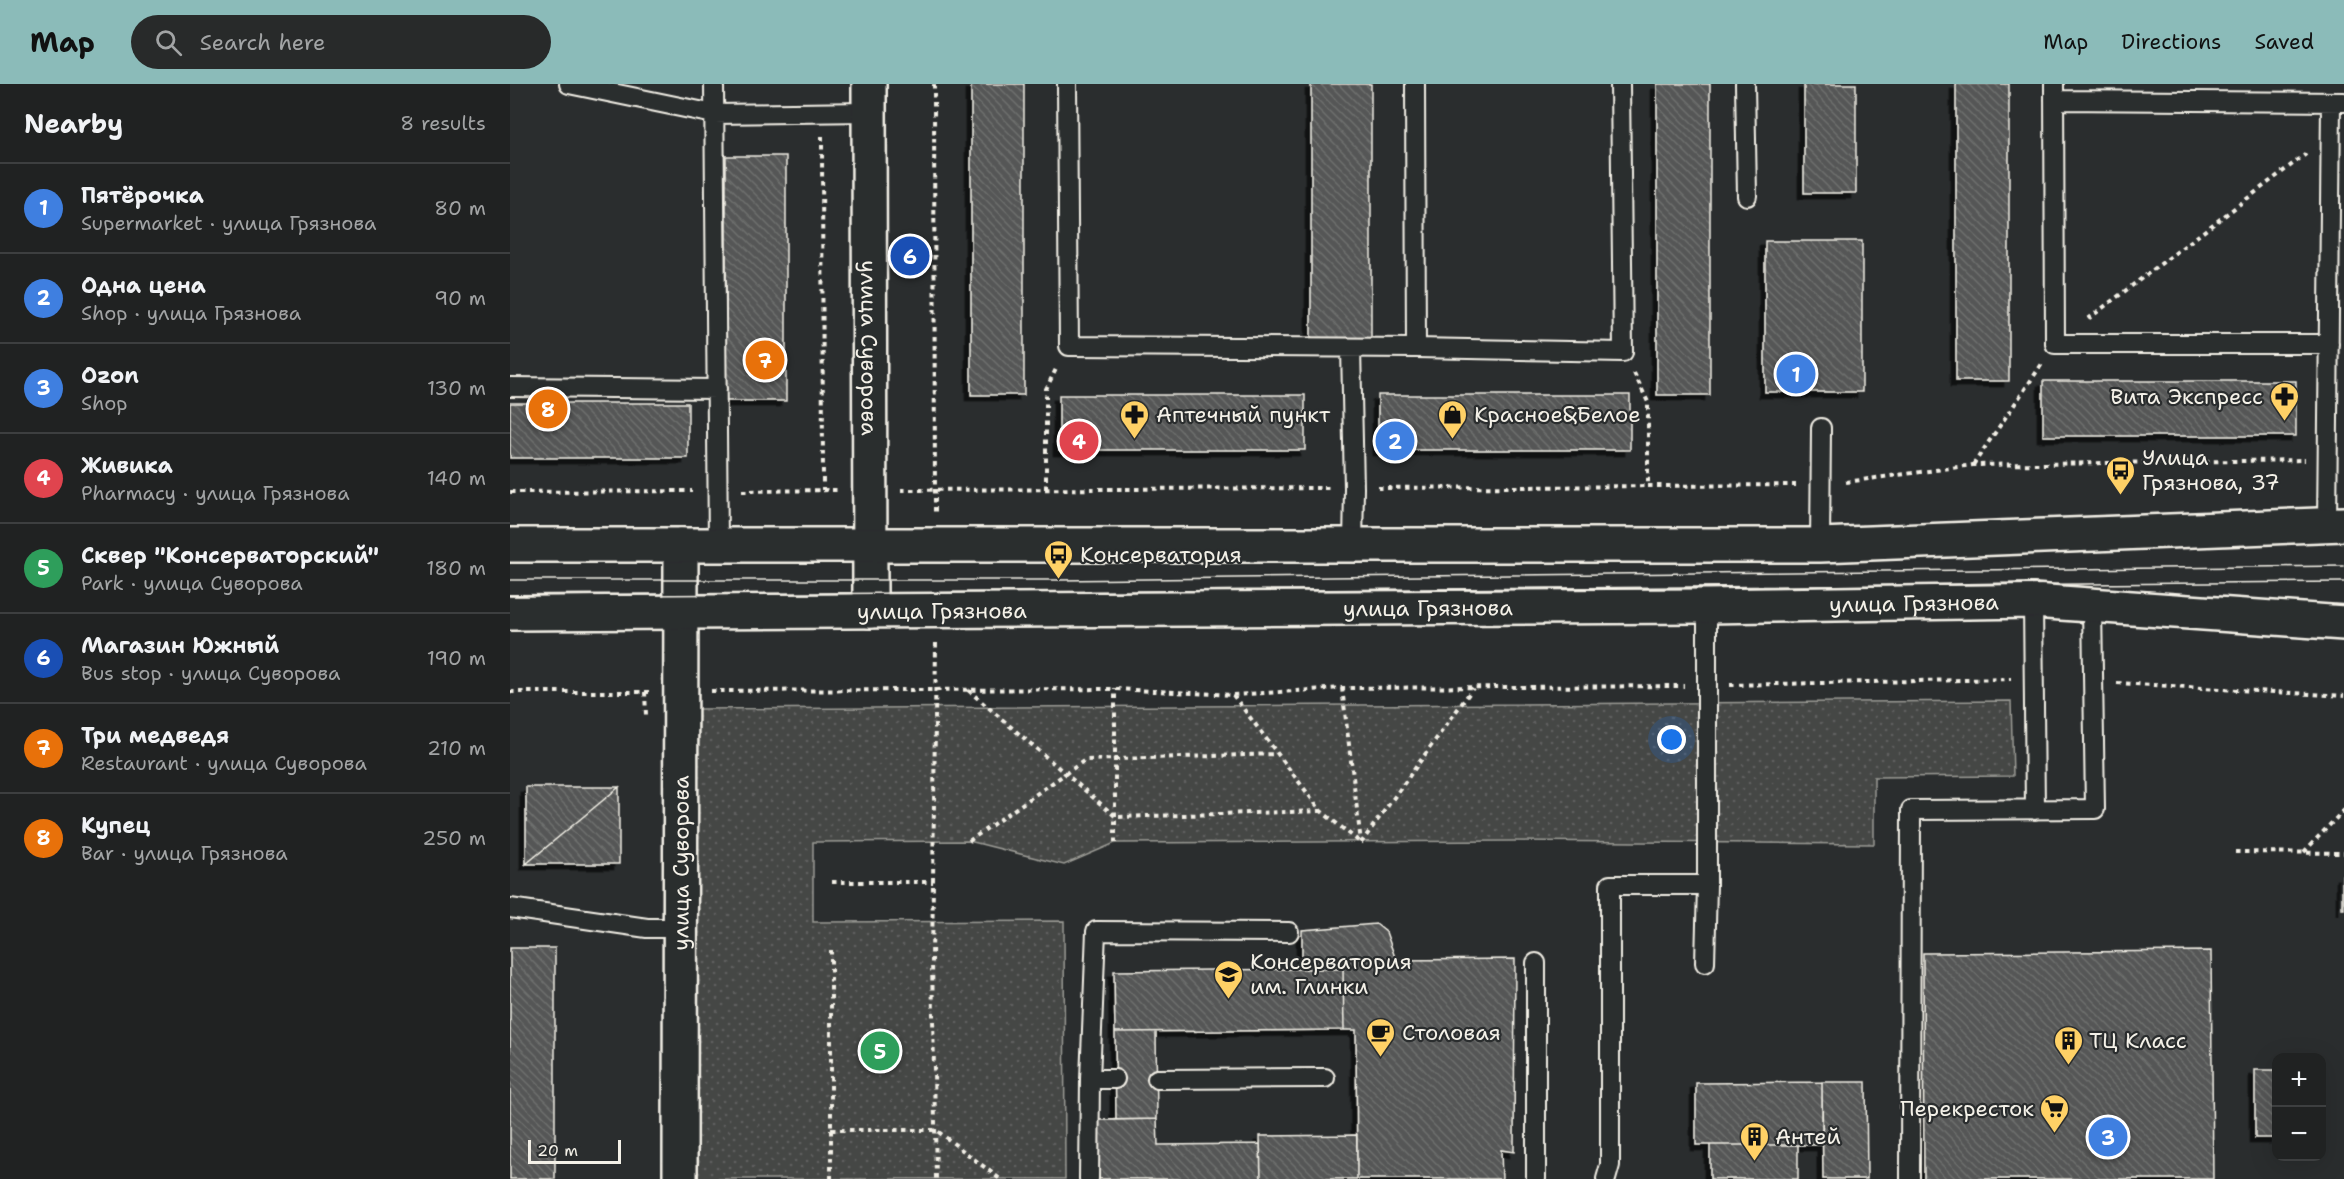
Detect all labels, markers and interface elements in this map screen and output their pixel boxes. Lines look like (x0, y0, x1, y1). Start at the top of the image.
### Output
search box (131, 15, 551, 69)
text: Map (30, 23, 95, 61)
icon: search (152, 26, 185, 59)
text: Search here (200, 28, 325, 57)
text: Map (2043, 28, 2088, 56)
text: Directions (2121, 28, 2221, 56)
text: Saved (2254, 28, 2314, 56)
text: Nearby (24, 106, 123, 141)
text: 8 results (400, 110, 486, 136)
text: Пятёрочка (81, 181, 204, 210)
text: 1 (39, 195, 48, 221)
text: 80 m (434, 195, 486, 221)
text: Supermarket · улица Грязнова (81, 210, 376, 236)
pin: 6 (890, 234, 930, 279)
street label: улица Суворова (854, 260, 884, 436)
text: Одна цена (81, 271, 206, 300)
text: 2 (37, 285, 51, 311)
text: 90 m (434, 285, 486, 311)
text: Shop · улица Грязнова (81, 300, 301, 326)
pin: 7 (746, 338, 784, 382)
pin: 1 (1776, 352, 1816, 396)
text: Ozon (81, 361, 139, 390)
text: 3 (37, 375, 51, 401)
text: 130 m (427, 375, 486, 401)
pharmacy icon: Вита Экспресс (2268, 380, 2300, 422)
place label: Вита Экспресс (2110, 382, 2263, 411)
pin: 8 (528, 386, 567, 432)
text: Shop (81, 390, 128, 416)
pharmacy icon: Аптечный пункт (1119, 398, 1151, 440)
shop icon: Красное&Белое (1437, 398, 1469, 440)
place label: Аптечный пункт (1156, 400, 1331, 429)
place label: Красное&Белое (1474, 400, 1641, 429)
pin: 4 (1060, 418, 1098, 464)
pin: 2 (1376, 418, 1414, 464)
place label: Улица Грязнова, 37 (2142, 443, 2280, 497)
text: Живика (81, 451, 173, 480)
bus stop icon: Улица Грязнова, 37 (2105, 454, 2137, 496)
text: 4 (37, 465, 51, 491)
text: 140 m (427, 465, 486, 491)
text: Pharmacy · улица Грязнова (81, 480, 350, 506)
bus stop icon: Консерватория (1043, 538, 1075, 580)
place label: Консерватория (1080, 540, 1242, 569)
text: Сквер "Консерваторский" (81, 541, 379, 570)
text: 5 (37, 555, 50, 581)
text: 180 m (426, 555, 486, 581)
text: Park · улица Суворова (81, 570, 303, 596)
street label: улица Грязнова (1829, 588, 1999, 619)
street label: улица Грязнова (1343, 593, 1513, 623)
street label: улица Грязнова (857, 596, 1027, 626)
text: Магазин Южный (81, 631, 279, 660)
text: 6 (37, 645, 51, 671)
text: 190 m (427, 645, 486, 671)
text: Bus stop · улица Суворова (81, 660, 341, 686)
text: Три медведя (81, 721, 229, 750)
your location (1657, 725, 1686, 754)
text: 7 (37, 735, 51, 761)
text: 210 m (427, 735, 486, 761)
text: Restaurant · улица Суворова (81, 750, 367, 776)
street label: улица Суворова (666, 775, 696, 951)
text: Купец (81, 811, 150, 840)
text: 8 (37, 825, 51, 851)
text: 250 m (422, 825, 486, 851)
text: Bar · улица Грязнова (81, 840, 288, 866)
place label: Консерватория им. Глинки (1250, 947, 1412, 1001)
school or university icon: Консерватория им. Глинки (1213, 958, 1245, 1000)
cafe icon: Столовая (1365, 1016, 1397, 1058)
place label: Столовая (1402, 1018, 1501, 1047)
building icon: ТЦ Класс (2052, 1024, 2084, 1066)
place label: ТЦ Класс (2089, 1026, 2187, 1055)
pin: 5 (860, 1028, 899, 1074)
map controls (2272, 1053, 2326, 1161)
button: + (2272, 1053, 2326, 1107)
supermarket icon: Перекресток (2039, 1092, 2071, 1134)
place label: Перекресток (1900, 1094, 2034, 1123)
button: − (2272, 1107, 2326, 1161)
pin: 3 (2088, 1114, 2128, 1160)
building icon: Антей (1738, 1120, 1770, 1162)
place label: Антей (1775, 1122, 1841, 1151)
scale bar (528, 1137, 621, 1164)
text: 20 m (537, 1140, 578, 1161)

